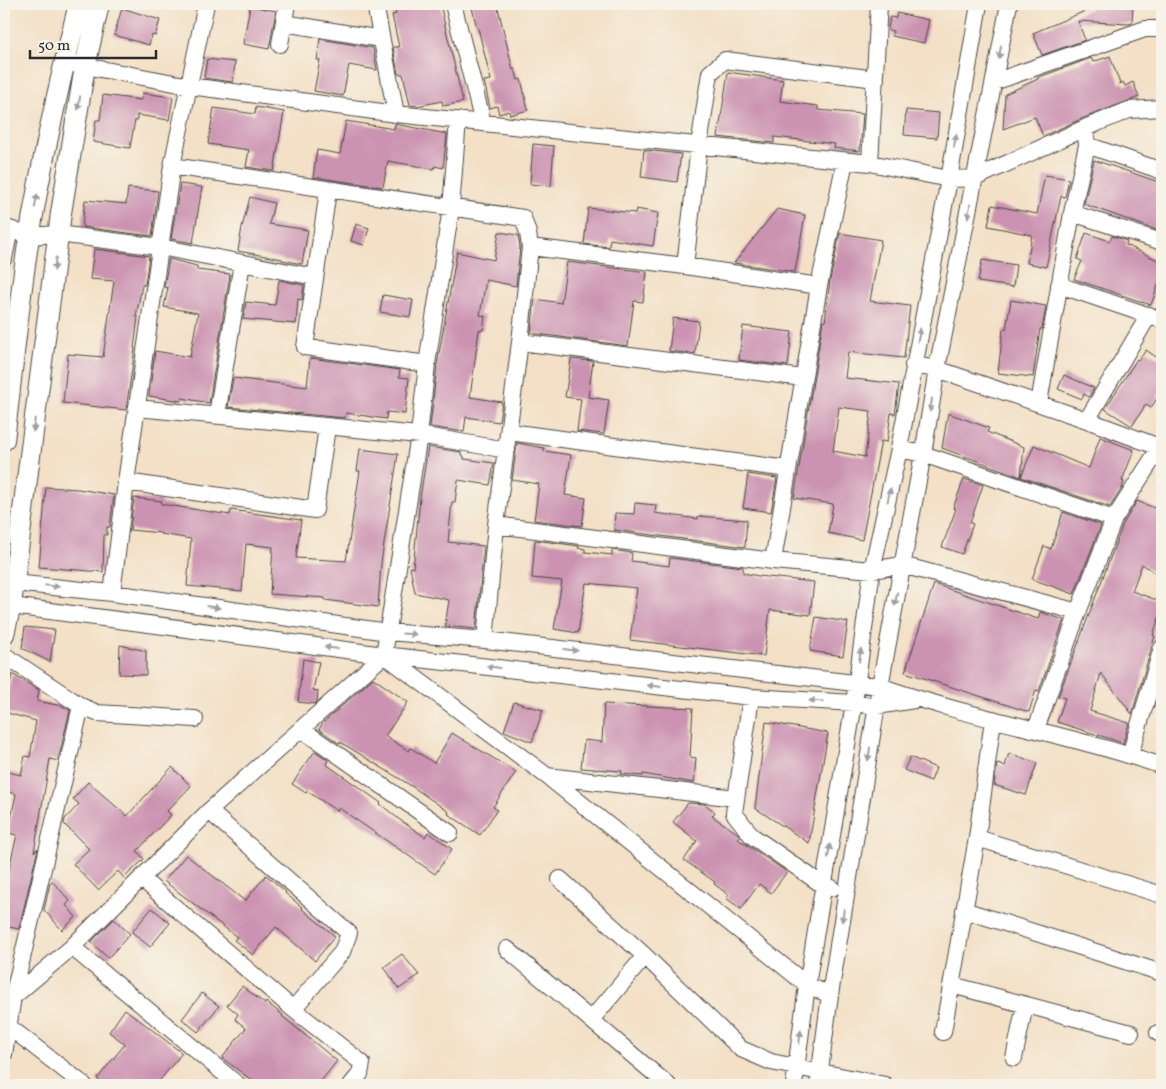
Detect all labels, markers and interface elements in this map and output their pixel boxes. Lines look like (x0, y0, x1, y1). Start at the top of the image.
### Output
scale bar (30, 28, 156, 60)
text: 50 m (38, 36, 70, 57)
one-way arrow (996, 44, 1004, 59)
one-way arrow (75, 95, 83, 111)
one-way arrow (952, 133, 960, 149)
one-way arrow (32, 192, 40, 208)
one-way arrow (964, 204, 972, 220)
one-way arrow (51, 256, 59, 272)
one-way arrow (915, 327, 923, 343)
one-way arrow (927, 397, 935, 413)
one-way arrow (30, 417, 38, 433)
one-way arrow (885, 487, 893, 502)
one-way arrow (45, 582, 61, 590)
one-way arrow (891, 592, 899, 608)
one-way arrow (206, 603, 222, 611)
one-way arrow (401, 630, 417, 638)
one-way arrow (323, 644, 339, 652)
one-way arrow (563, 646, 579, 654)
one-way arrow (856, 646, 864, 662)
one-way arrow (484, 663, 500, 671)
one-way arrow (646, 682, 662, 690)
one-way arrow (808, 696, 824, 704)
one-way arrow (865, 747, 873, 763)
one-way arrow (826, 843, 834, 859)
one-way arrow (838, 907, 846, 923)
one-way arrow (796, 1029, 804, 1045)

